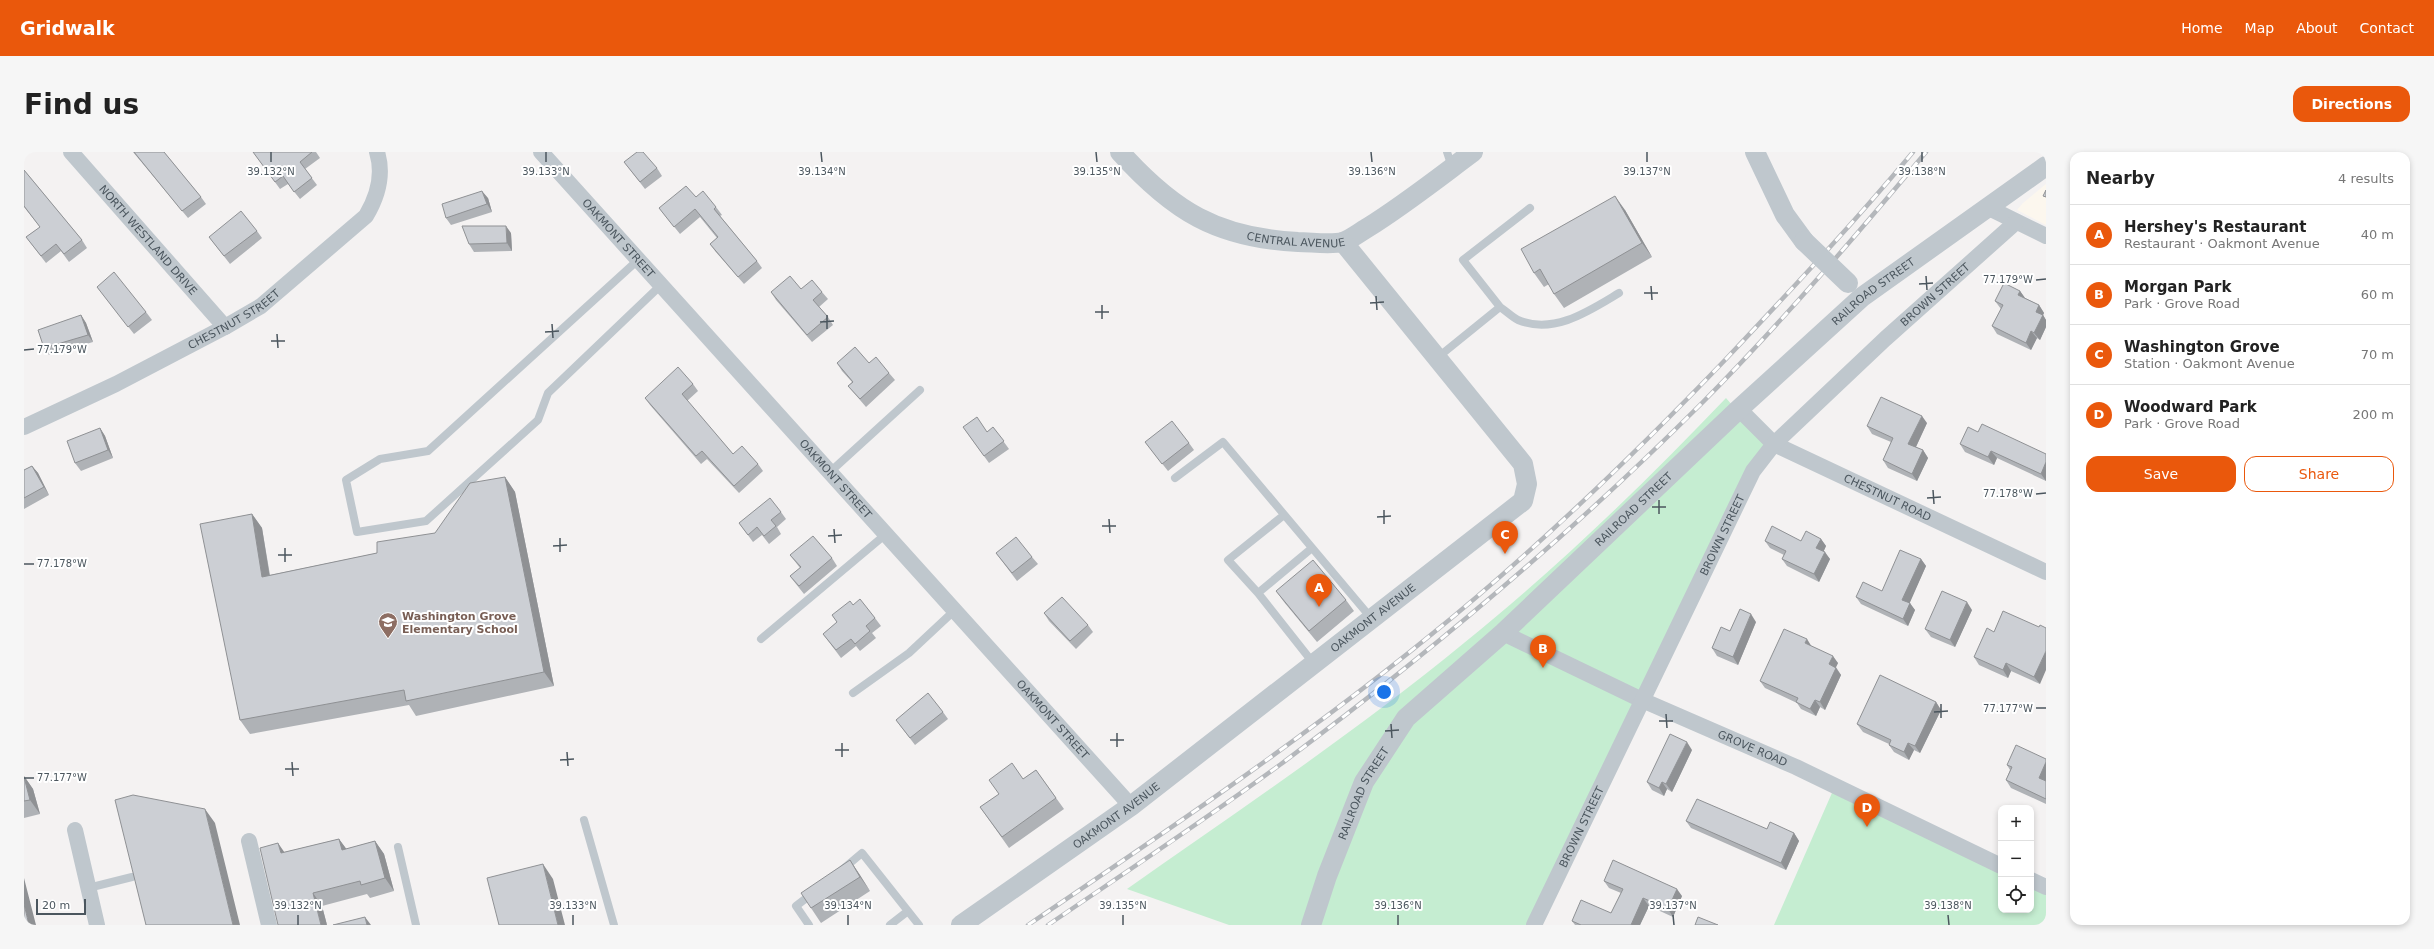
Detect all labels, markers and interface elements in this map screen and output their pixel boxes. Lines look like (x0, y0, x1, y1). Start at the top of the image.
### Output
text: Gridwalk (20, 17, 115, 39)
text: Home (2181, 20, 2223, 36)
text: Map (2245, 20, 2274, 36)
text: About (2296, 20, 2338, 36)
text: Contact (2360, 20, 2414, 36)
button: Directions (2293, 86, 2410, 122)
text: Find us (24, 88, 139, 121)
text: 39.132°N (247, 166, 295, 177)
text: 39.133°N (522, 166, 570, 177)
text: 39.134°N (798, 166, 846, 177)
text: 39.135°N (1073, 166, 1121, 177)
text: 39.136°N (1348, 166, 1396, 177)
text: 39.137°N (1623, 166, 1671, 177)
text: 39.138°N (1898, 166, 1946, 177)
text: Nearby (2086, 168, 2155, 188)
text: 4 results (2338, 171, 2394, 186)
street label: NORTH WESTLAND DRIVE (97, 182, 200, 297)
street label: OAKMONT STREET (580, 196, 658, 281)
text: Hershey's Restaurant (2124, 218, 2306, 236)
text: A (2094, 227, 2104, 242)
text: 40 m (2361, 227, 2394, 242)
street label: CENTRAL AVENUE (1246, 229, 1346, 250)
text: Restaurant · Oakmont Avenue (2124, 236, 2320, 251)
street label: RAILROAD STREET (1829, 255, 1917, 328)
street label: BROWN STREET (1898, 260, 1972, 329)
text: 77.179°W (1983, 274, 2033, 285)
text: Morgan Park (2124, 278, 2231, 296)
street label: CHESTNUT STREET (186, 286, 282, 352)
text: B (2094, 287, 2104, 302)
text: 60 m (2361, 287, 2394, 302)
text: Park · Grove Road (2124, 296, 2240, 311)
text: Washington Grove (2124, 338, 2280, 356)
text: 77.179°W (37, 344, 87, 355)
text: C (2094, 347, 2104, 362)
text: 70 m (2361, 347, 2394, 362)
text: Station · Oakmont Avenue (2124, 356, 2295, 371)
text: Woodward Park (2124, 398, 2257, 416)
text: D (2094, 407, 2104, 422)
text: 200 m (2352, 407, 2394, 422)
text: Park · Grove Road (2124, 416, 2240, 431)
street label: OAKMONT STREET (797, 437, 875, 521)
button: Save (2086, 456, 2236, 492)
button: Share (2244, 456, 2394, 492)
street label: RAILROAD STREET (1592, 469, 1675, 549)
street label: CHESTNUT ROAD (1842, 471, 1933, 524)
text: 77.178°W (1983, 488, 2033, 499)
street label: BROWN STREET (1697, 492, 1747, 578)
pin: C (1492, 521, 1518, 554)
text: 77.178°W (37, 558, 87, 569)
pin: A (1306, 574, 1332, 607)
street label: OAKMONT AVENUE (1328, 581, 1418, 655)
place label: Washington Grove Elementary School (402, 610, 518, 636)
school or university icon: Washington Grove Elementary School (377, 611, 399, 639)
pin: B (1530, 635, 1556, 668)
street label: OAKMONT STREET (1014, 677, 1092, 762)
your location (1374, 682, 1394, 702)
text: 77.177°W (1983, 703, 2033, 714)
street label: GROVE ROAD (1716, 727, 1790, 769)
street label: RAILROAD STREET (1335, 744, 1392, 842)
text: 77.177°W (37, 772, 87, 783)
street label: OAKMONT AVENUE (1070, 780, 1162, 851)
street label: BROWN STREET (1556, 784, 1607, 870)
pin: D (1854, 794, 1880, 827)
map controls (1998, 805, 2034, 913)
button: + (1998, 805, 2034, 841)
button: − (1998, 841, 2034, 877)
button: locate (1998, 877, 2034, 913)
scale bar (36, 897, 86, 916)
text: 20 m (42, 899, 70, 912)
text: 39.132°N (274, 900, 322, 911)
text: 39.133°N (549, 900, 597, 911)
text: 39.134°N (824, 900, 872, 911)
text: 39.135°N (1099, 900, 1147, 911)
text: 39.136°N (1374, 900, 1422, 911)
text: 39.137°N (1649, 900, 1697, 911)
text: 39.138°N (1924, 900, 1972, 911)

